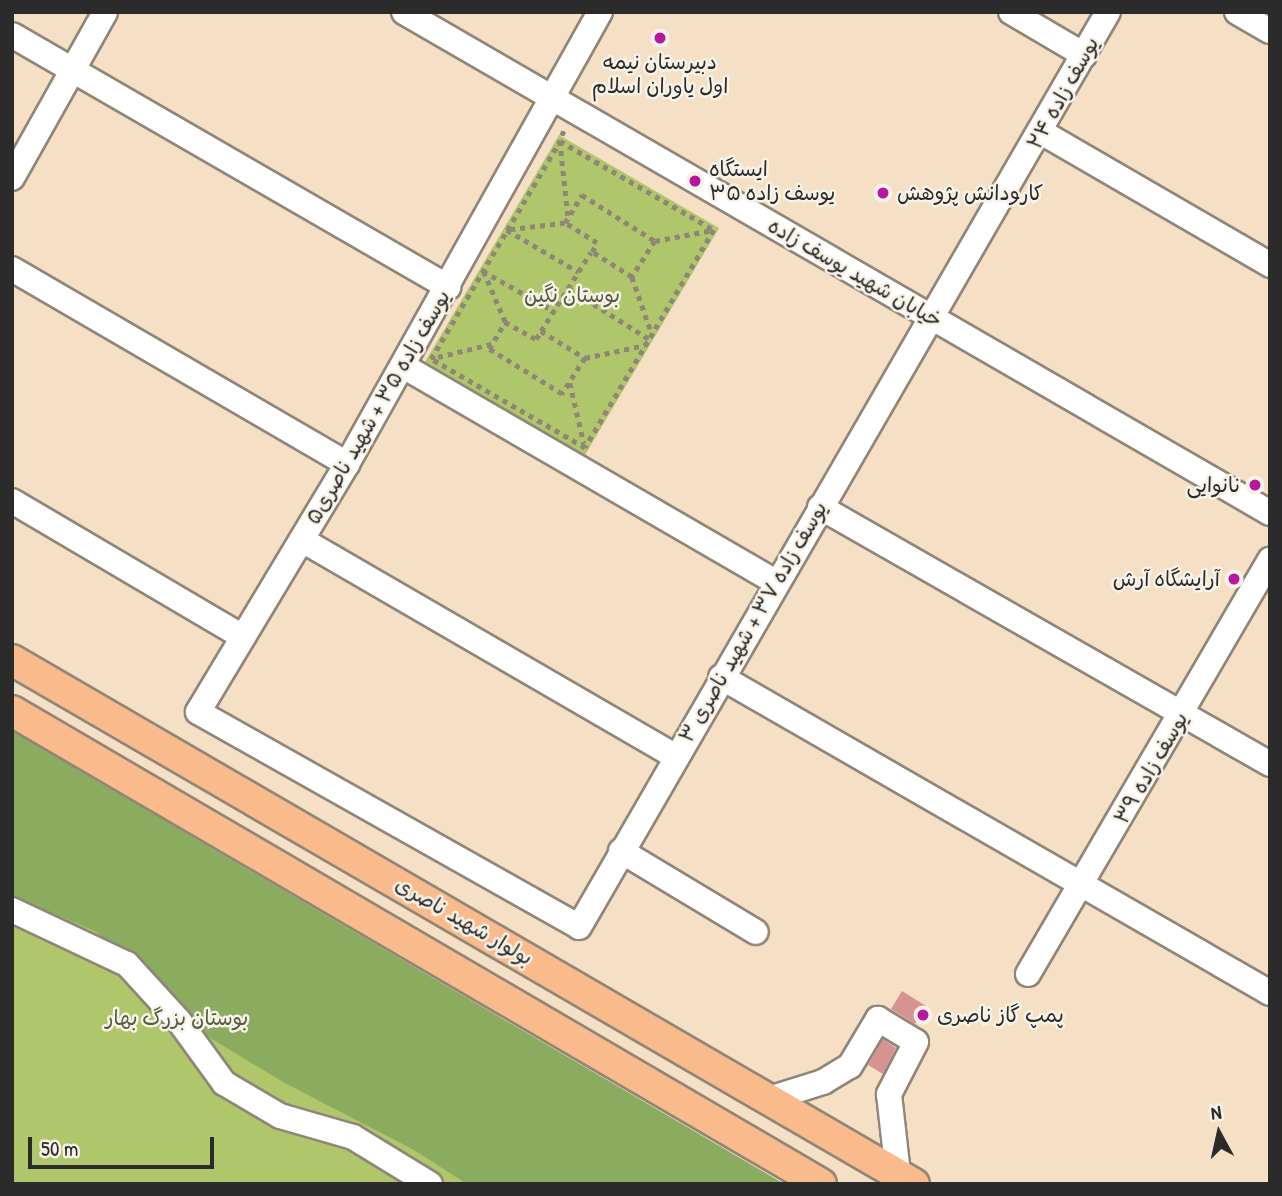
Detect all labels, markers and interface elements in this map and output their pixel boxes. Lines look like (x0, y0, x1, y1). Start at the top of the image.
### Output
marker: دبیرستان نیمه اول یاوران اسلام (652, 30, 668, 46)
street label: یوسف زاده ۲۴ (1022, 32, 1104, 154)
place label: دبیرستان نیمه اول یاوران اسلام (592, 49, 728, 99)
place label: ایستگاه یوسف زاده ۳۵ (709, 156, 835, 206)
marker: ایستگاه یوسف زاده ۳۵ (687, 173, 703, 189)
place label: کارودانش پژوهش (897, 180, 1043, 206)
marker: کارودانش پژوهش (875, 185, 891, 201)
street label: خیابان شهید یوسف زاده (763, 213, 947, 333)
park label: بوستان نگین (524, 282, 620, 308)
street label: یوسف زاده ۳۵ + شهید ناصری۵ (300, 285, 456, 529)
place label: نانوایی (1186, 472, 1241, 498)
marker: نانوایی (1247, 477, 1263, 493)
street label: یوسف زاده ۳۷ + شهید ناصری ۳ (674, 497, 832, 747)
place label: آرایشگاه آرش (1113, 566, 1220, 592)
marker: آرایشگاه آرش (1226, 571, 1242, 587)
street label: یوسف زاده ۳۹ (1109, 708, 1193, 828)
street label: بولوار شهید ناصری (391, 871, 537, 971)
place label: پمپ گاز ناصری (937, 1002, 1064, 1028)
park label: بوستان بزرگ بهار (106, 1005, 248, 1031)
marker: پمپ گاز ناصری (915, 1007, 931, 1023)
north arrow (1184, 1098, 1254, 1168)
text: N (1209, 1099, 1223, 1126)
scale bar (32, 1122, 217, 1166)
text: 50 m (41, 1134, 78, 1163)

